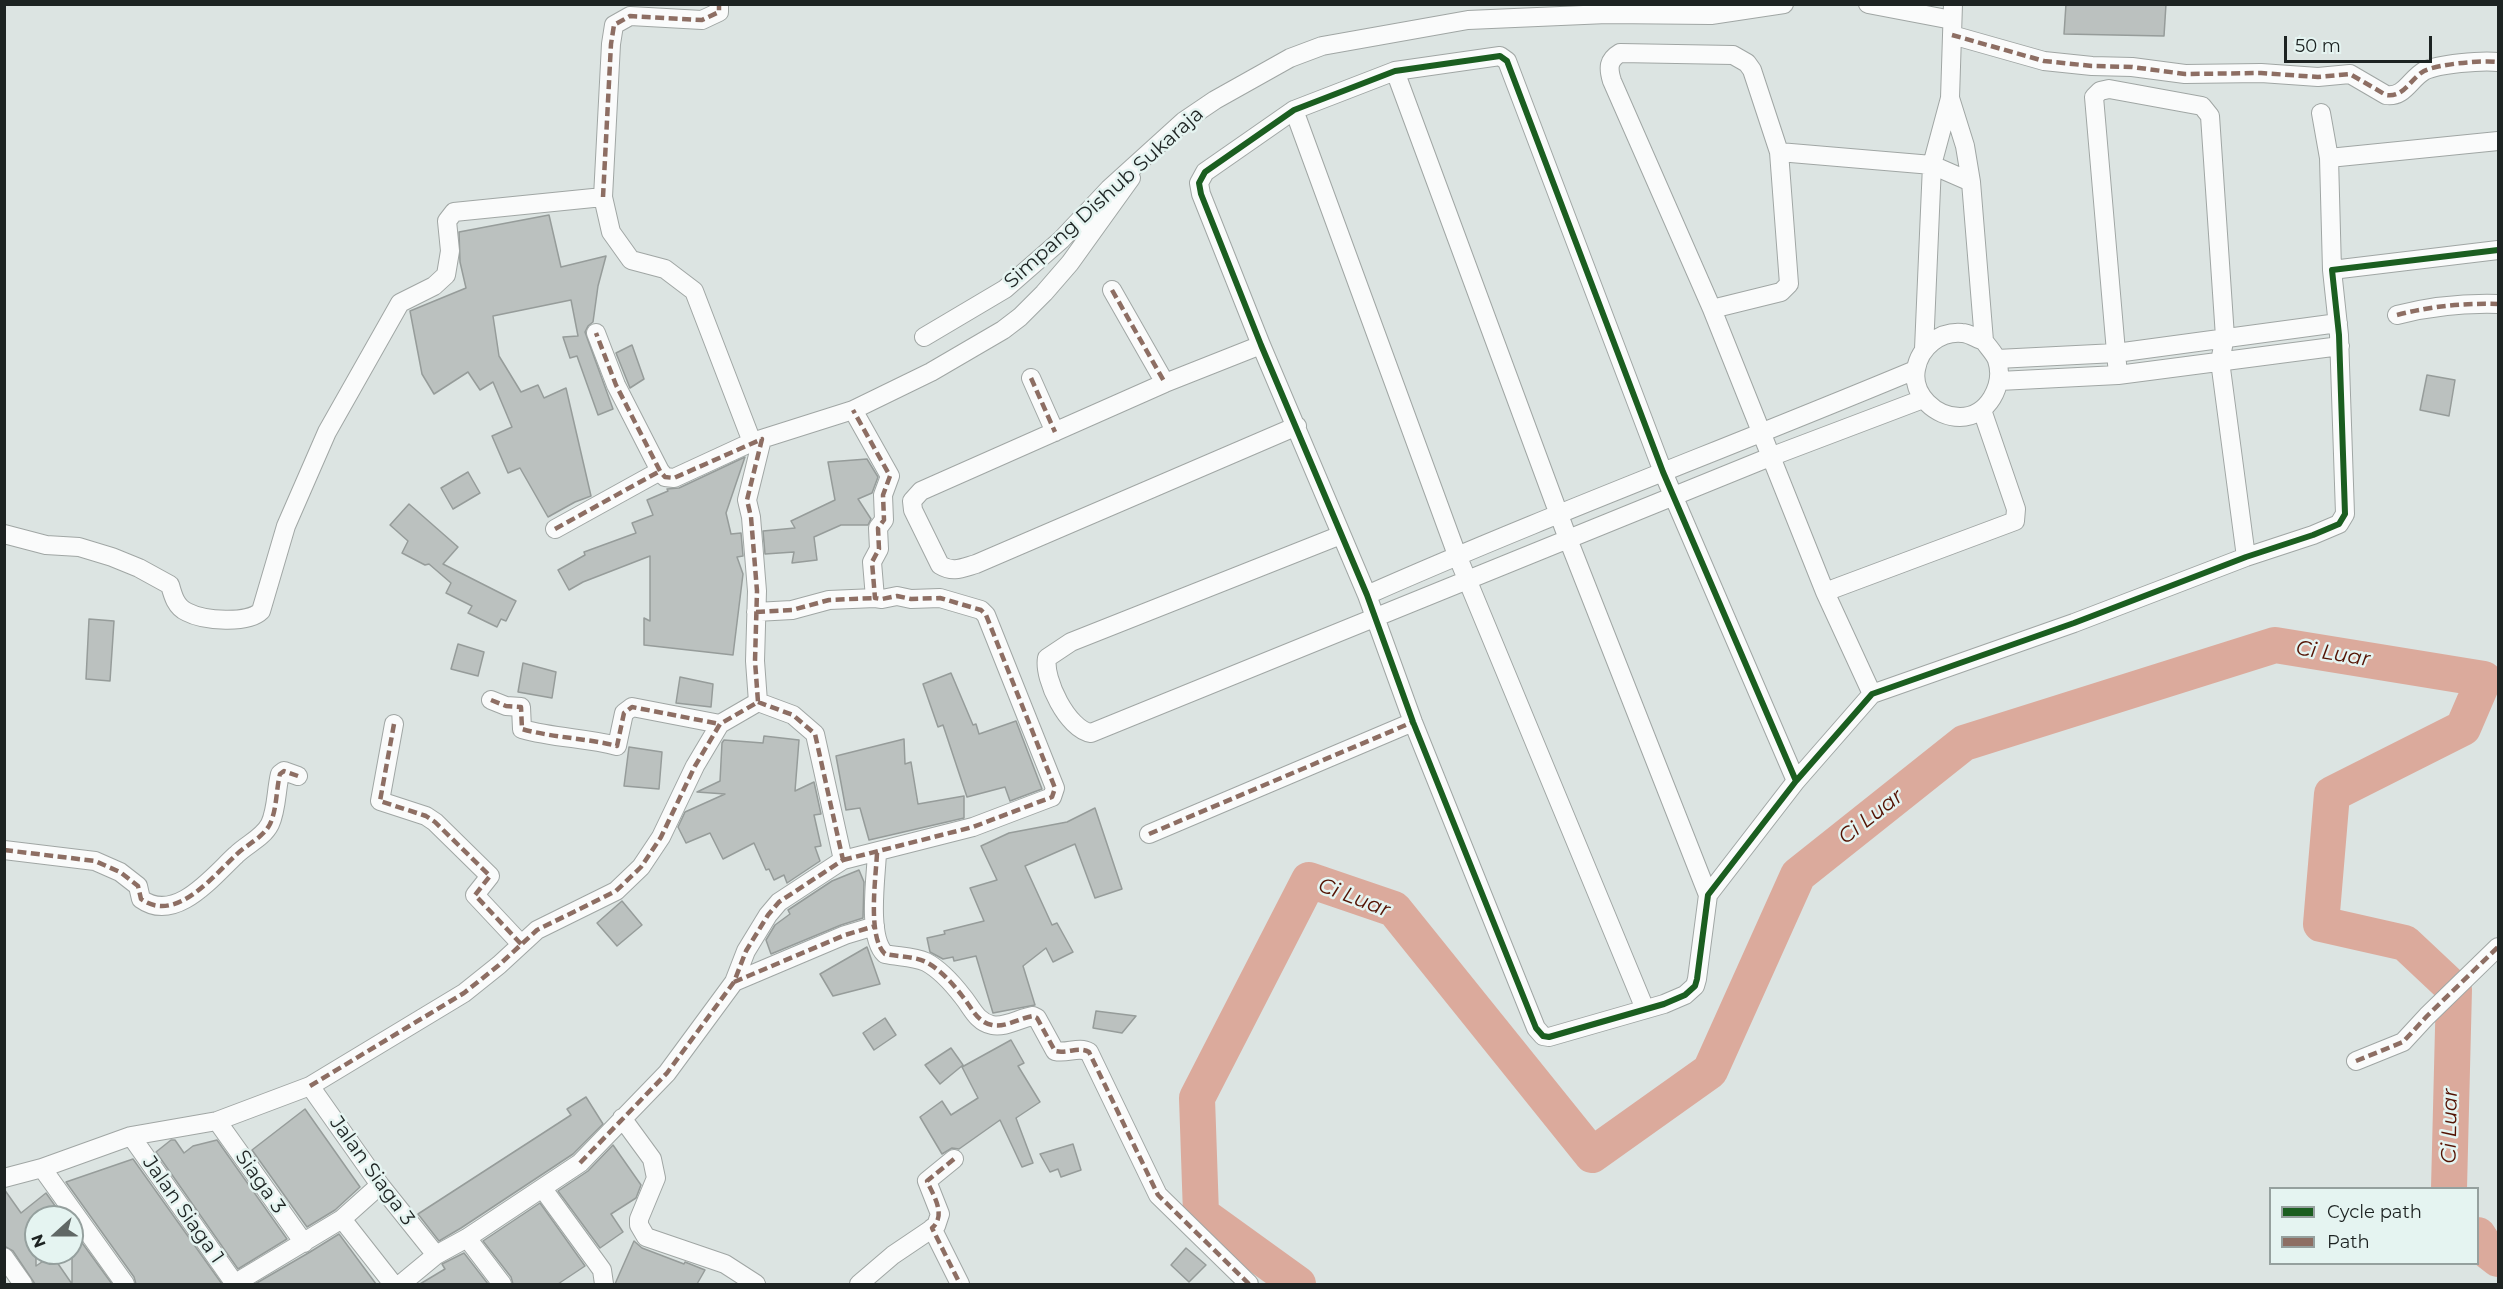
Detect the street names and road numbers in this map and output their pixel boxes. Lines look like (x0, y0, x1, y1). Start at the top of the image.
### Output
street label: Simpang Dishub Sukaraja (999, 102, 1209, 294)
street label: Jalan Siaga 3 (324, 1112, 420, 1230)
street label: Siaga 3 (230, 1146, 290, 1218)
street label: Jalan Siaga 1 (137, 1152, 229, 1268)

